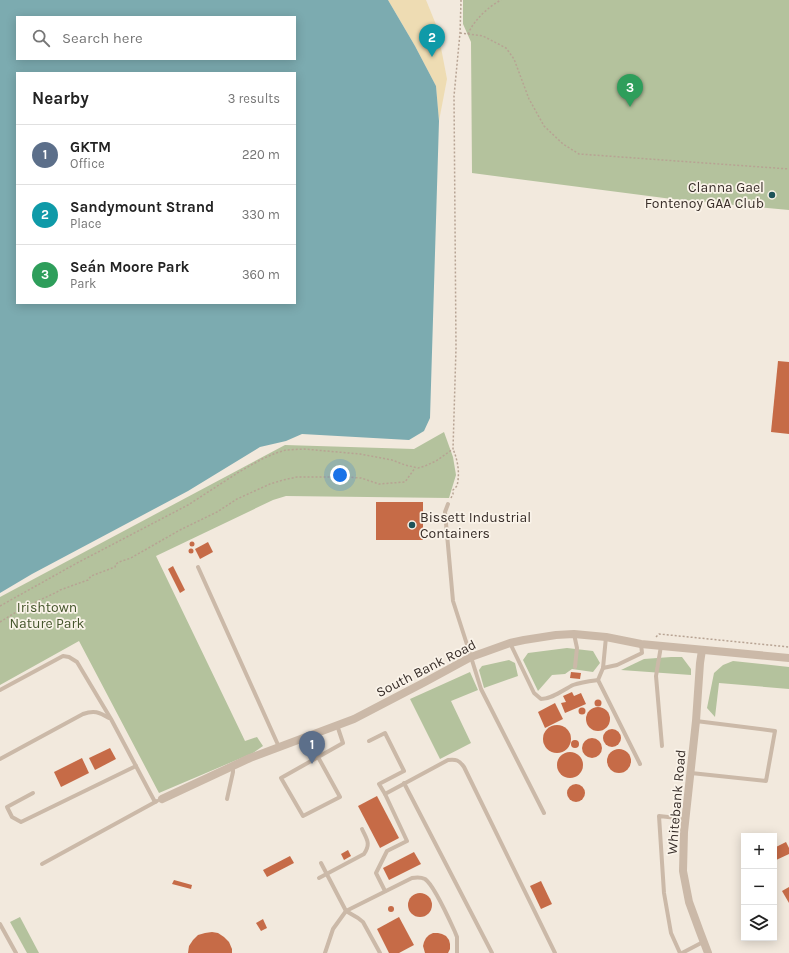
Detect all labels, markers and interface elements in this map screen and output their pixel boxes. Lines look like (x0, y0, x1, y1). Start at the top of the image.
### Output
search box (16, 16, 296, 60)
pin: 2 (419, 24, 445, 57)
icon: search (30, 27, 52, 49)
text: Search here (62, 29, 143, 47)
pin: 3 (617, 74, 643, 107)
text: Nearby (32, 88, 89, 108)
text: 3 results (228, 91, 280, 106)
text: GKTM (70, 138, 111, 156)
text: 1 (43, 147, 47, 162)
text: 220 m (242, 147, 280, 162)
text: Office (70, 156, 105, 171)
place label: Clanna Gael Fontenoy GAA Club (645, 179, 764, 212)
marker: Clanna Gael Fontenoy GAA Club (767, 190, 777, 200)
text: Sandymount Strand (70, 198, 214, 216)
text: 2 (41, 207, 49, 222)
text: 330 m (242, 207, 280, 222)
text: Place (70, 216, 101, 231)
text: Seán Moore Park (70, 258, 189, 276)
text: 3 (41, 267, 49, 282)
text: 360 m (242, 267, 280, 282)
text: Park (70, 276, 96, 291)
your location (330, 465, 350, 485)
place label: Bissett Industrial Containers (420, 509, 531, 542)
marker: Bissett Industrial Containers (407, 520, 417, 530)
park label: Irishtown Nature Park (9, 599, 85, 632)
street label: South Bank Road (373, 636, 479, 701)
pin: 1 (299, 731, 325, 764)
street label: Whitebank Road (663, 749, 690, 855)
map controls (741, 833, 777, 941)
button: + (741, 833, 777, 869)
button: − (741, 869, 777, 905)
button: layers (741, 905, 777, 941)

